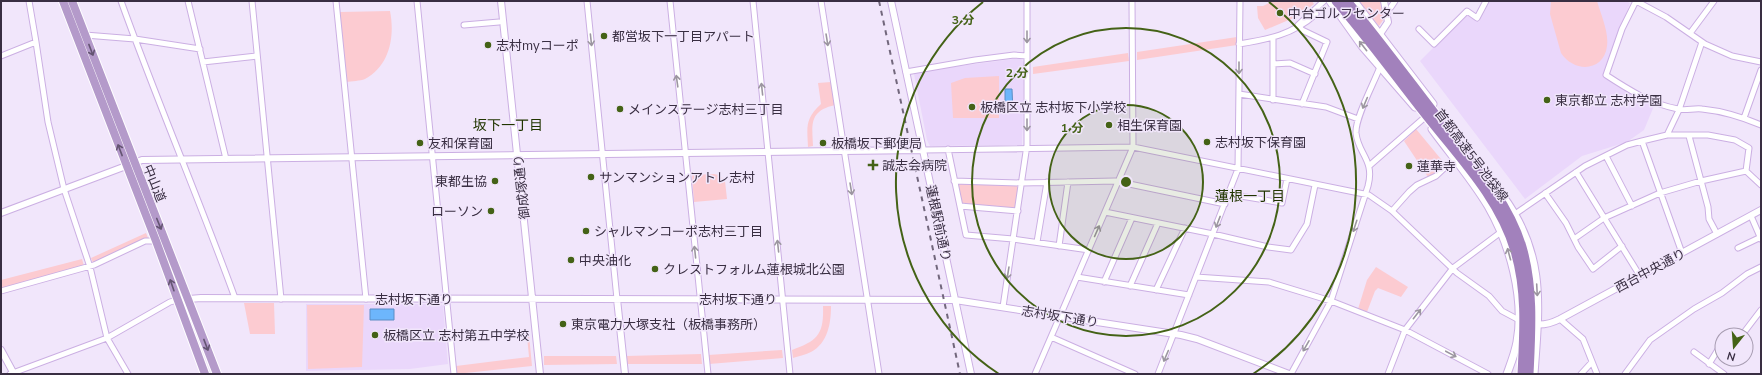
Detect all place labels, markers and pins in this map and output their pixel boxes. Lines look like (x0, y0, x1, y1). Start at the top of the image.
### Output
place label: 中台ゴルフセンター (1288, 5, 1405, 23)
marker: 中台ゴルフセンター (1275, 8, 1285, 18)
place label: 都営坂下一丁目アパート (612, 28, 755, 46)
marker: 都営坂下一丁目アパート (599, 31, 609, 41)
place label: 志村myコーポ (496, 37, 579, 55)
marker: 志村myコーポ (483, 40, 493, 50)
place label: 東京都立 志村学園 (1555, 92, 1662, 110)
marker: 東京都立 志村学園 (1542, 95, 1552, 105)
place label: 板橋区立 志村坂下小学校 (980, 99, 1126, 117)
place label: メインステージ志村三丁目 (628, 101, 783, 119)
marker: 板橋区立 志村坂下小学校 (967, 102, 977, 112)
marker: メインステージ志村三丁目 (615, 104, 625, 114)
place label: 相生保育園 (1117, 117, 1182, 135)
marker: 相生保育園 (1104, 120, 1114, 130)
place label: 志村坂下保育園 (1215, 134, 1306, 152)
place label: 友和保育園 (428, 135, 493, 153)
place label: 板橋坂下郵便局 (831, 135, 922, 153)
marker: 志村坂下保育園 (1202, 137, 1212, 147)
marker: 友和保育園 (415, 138, 425, 148)
marker: 板橋坂下郵便局 (818, 138, 828, 148)
place label: 誠志会病院 (882, 157, 947, 175)
place label: 蓮華寺 (1417, 158, 1456, 176)
marker: 誠志会病院 (867, 159, 879, 171)
marker: 蓮華寺 (1404, 161, 1414, 171)
place label: サンマンションアトレ志村 (599, 169, 755, 187)
marker: サンマンションアトレ志村 (586, 172, 596, 182)
place label: 東都生協 (435, 173, 487, 191)
centre of rings (1119, 175, 1133, 189)
marker: 東都生協 (490, 176, 500, 186)
place label: ローソン (431, 203, 483, 221)
marker: ローソン (486, 206, 496, 216)
place label: シャルマンコーポ志村三丁目 (594, 223, 763, 241)
marker: シャルマンコーポ志村三丁目 (581, 226, 591, 236)
place label: 中央油化 (579, 252, 631, 270)
marker: 中央油化 (566, 255, 576, 265)
place label: クレストフォルム蓮根城北公園 (663, 261, 845, 279)
marker: クレストフォルム蓮根城北公園 (650, 264, 660, 274)
place label: 東京電力大塚支社（板橋事務所） (571, 316, 766, 334)
marker: 東京電力大塚支社（板橋事務所） (558, 319, 568, 329)
place label: 板橋区立 志村第五中学校 (383, 327, 529, 345)
marker: 板橋区立 志村第五中学校 (370, 330, 380, 340)

